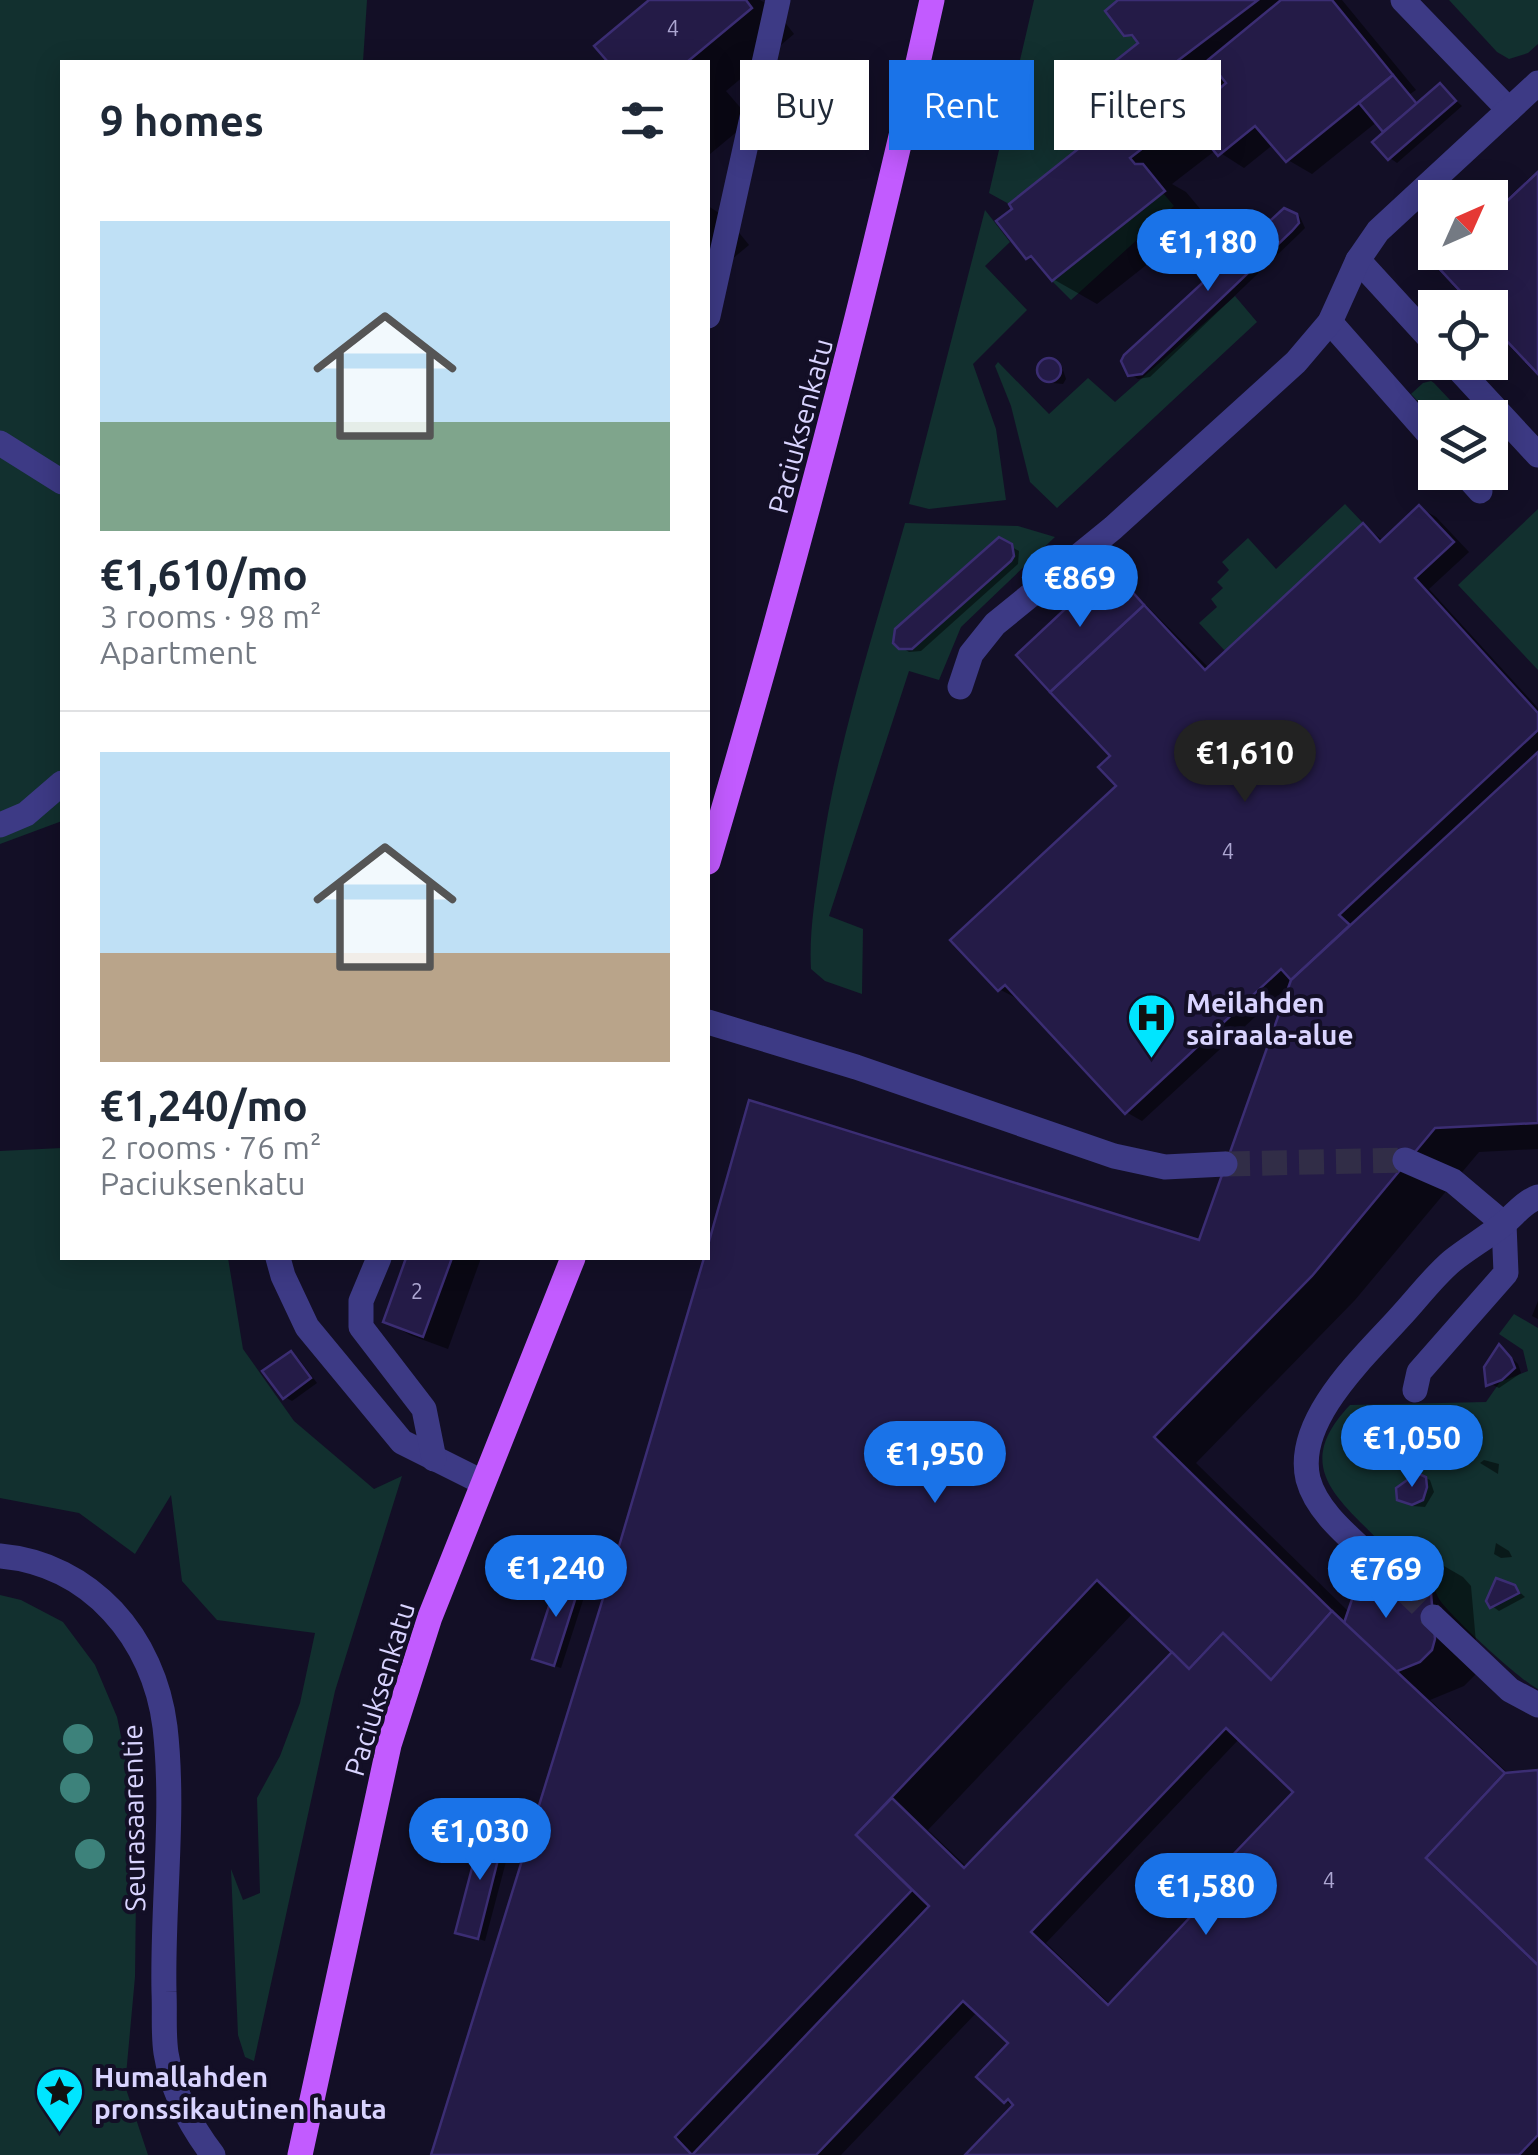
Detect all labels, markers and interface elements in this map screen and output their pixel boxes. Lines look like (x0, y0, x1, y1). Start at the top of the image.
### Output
house number: 4 (667, 15, 679, 40)
chip: Buy (740, 60, 869, 150)
chip: Rent (889, 60, 1034, 150)
chip: Filters (1054, 60, 1221, 150)
icon: filters (615, 93, 670, 148)
text: 9 homes (100, 97, 264, 144)
north arrow (1418, 180, 1508, 270)
map controls (1418, 180, 1508, 490)
pin: €1,180 (1127, 209, 1289, 294)
text: €1,180 (1159, 223, 1257, 259)
icon: home (295, 286, 475, 466)
button: locate (1418, 290, 1508, 380)
street label: Paciuksenkatu (762, 335, 838, 517)
button: layers (1418, 400, 1508, 490)
pin: €869 (1021, 545, 1139, 630)
text: €1,610/mo (100, 551, 308, 598)
text: €869 (1044, 559, 1116, 595)
text: 3 rooms · 98 m² (100, 598, 321, 634)
text: Apartment (100, 634, 257, 670)
pin: €1,610 (1164, 720, 1326, 805)
text: €1,610 (1196, 734, 1294, 770)
icon: home (295, 817, 475, 997)
house number: 4 (1222, 838, 1234, 863)
place label: Meilahden sairaala-alue (1186, 987, 1354, 1050)
hospital icon: Meilahden sairaala-alue (1125, 992, 1177, 1060)
text: €1,240/mo (100, 1082, 308, 1129)
text: 2 rooms · 76 m² (100, 1129, 321, 1165)
text: Paciuksenkatu (100, 1165, 306, 1201)
house number: 2 (411, 1278, 423, 1303)
pin: €1,050 (1331, 1405, 1493, 1490)
text: €1,050 (1363, 1419, 1461, 1455)
pin: €1,950 (854, 1421, 1016, 1506)
text: €1,950 (886, 1435, 984, 1471)
pin: €1,240 (475, 1535, 637, 1620)
pin: €769 (1327, 1536, 1445, 1621)
text: €1,240 (507, 1549, 605, 1585)
text: €769 (1350, 1550, 1422, 1586)
street label: Paciuksenkatu (338, 1598, 420, 1780)
street label: Seurasaarentie (116, 1724, 150, 1912)
pin: €1,030 (399, 1798, 561, 1883)
text: €1,030 (431, 1812, 529, 1848)
pin: €1,580 (1125, 1853, 1287, 1938)
text: €1,580 (1157, 1867, 1255, 1903)
house number: 4 (1323, 1867, 1335, 1892)
place label: Humallahden pronssikautinen hauta (94, 2061, 387, 2124)
place icon: Humallahden pronssikautinen hauta (33, 2066, 85, 2134)

